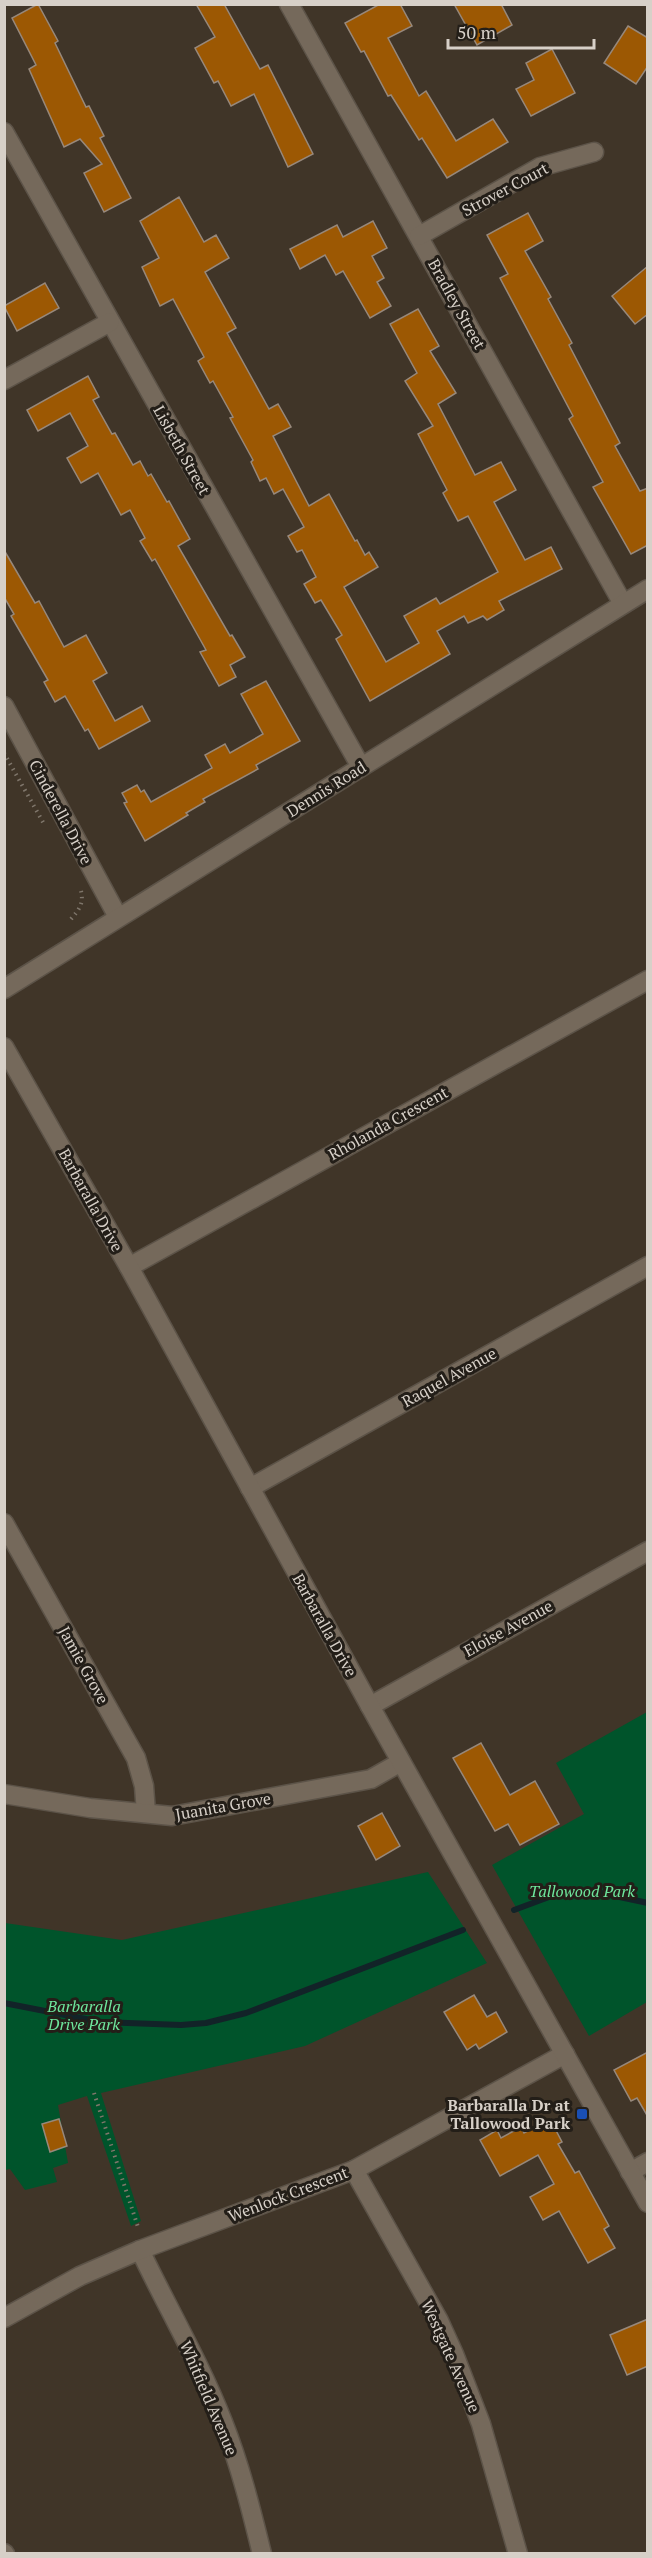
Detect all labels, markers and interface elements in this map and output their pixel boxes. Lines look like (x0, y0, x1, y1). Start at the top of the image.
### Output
scale bar (448, 12, 594, 50)
text: 50 m (457, 20, 497, 44)
street label: Strover Court (458, 157, 552, 221)
street label: Bradley Street (423, 255, 491, 353)
street label: Lisbeth Street (148, 401, 216, 499)
street label: Cinderella Drive (24, 756, 98, 868)
street label: Dennis Road (282, 756, 370, 822)
street label: Rholanda Crescent (324, 1081, 452, 1165)
street label: Barbaralla Drive (54, 1144, 128, 1256)
street label: Raquel Avenue (398, 1342, 500, 1412)
street label: Barbaralla Drive (288, 1569, 362, 1681)
street label: Eloise Avenue (459, 1594, 557, 1662)
street label: Jamie Grove (54, 1622, 114, 1708)
street label: Juanita Grove (174, 1787, 272, 1825)
park label: Tallowood Park (529, 1880, 635, 1902)
park label: Barbaralla Drive Park (46, 1995, 121, 2035)
place label: Barbaralla Dr at Tallowood Park (448, 2094, 571, 2134)
marker: Barbaralla Dr at Tallowood Park (575, 2107, 589, 2121)
street label: Wenlock Crescent (225, 2161, 351, 2227)
street label: Westgate Avenue (416, 2296, 486, 2416)
street label: Whitfield Avenue (175, 2337, 243, 2459)

